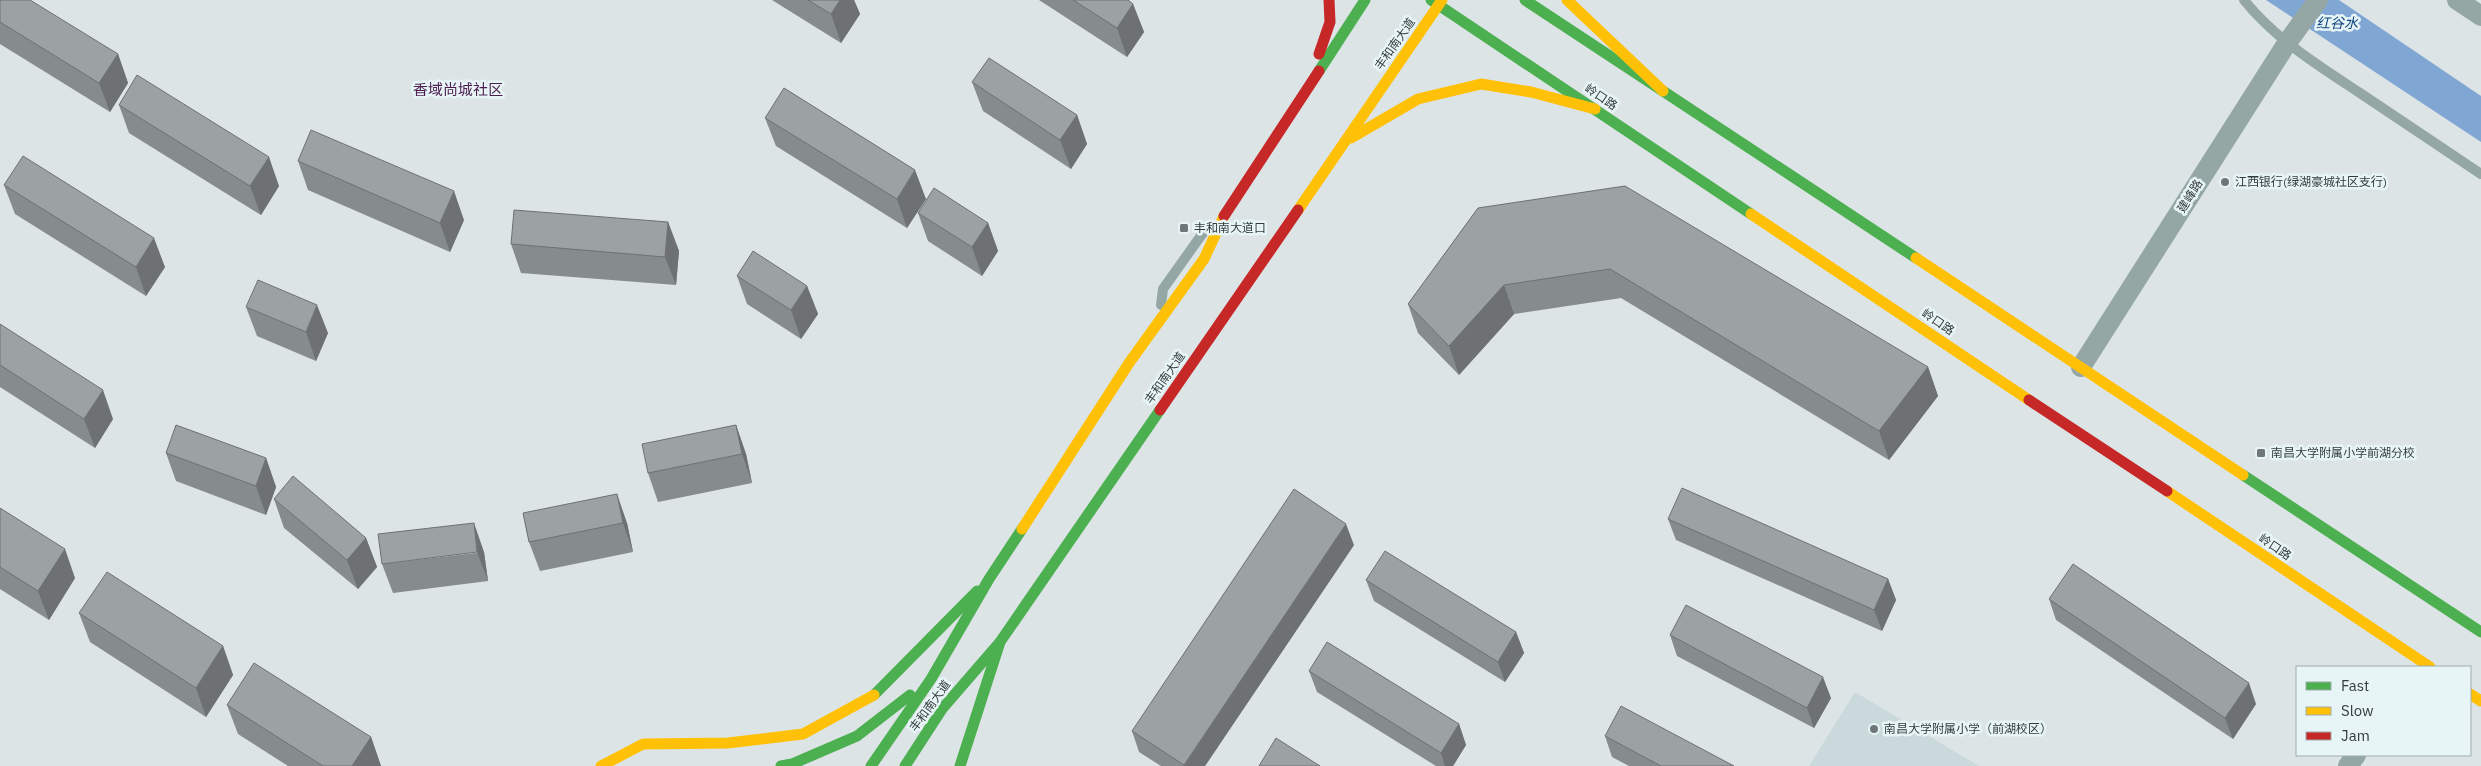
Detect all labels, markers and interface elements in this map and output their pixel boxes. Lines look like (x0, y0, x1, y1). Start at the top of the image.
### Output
water label: 红谷水 (2316, 14, 2359, 32)
street label: 丰和南大道 (1371, 15, 1418, 73)
district label: 香域尚城社区 (413, 80, 503, 99)
street label: 岭口路 (1582, 80, 1620, 113)
place label: 江西银行(绿湖豪城社区支行) (2235, 174, 2387, 189)
street label: 建峰路 (2174, 176, 2205, 215)
marker: 江西银行(绿湖豪城社区支行) (2219, 176, 2231, 188)
place label: 丰和南大道口 (1194, 220, 1266, 235)
marker: 丰和南大道口 (1178, 222, 1190, 234)
street label: 岭口路 (1919, 305, 1957, 338)
street label: 丰和南大道 (1141, 349, 1188, 407)
place label: 南昌大学附属小学前湖分校 (2271, 445, 2415, 460)
marker: 南昌大学附属小学前湖分校 (2255, 447, 2267, 459)
street label: 岭口路 (2256, 530, 2294, 563)
legend (2296, 666, 2471, 756)
text: Fast (2341, 676, 2369, 695)
street label: 丰和南大道 (906, 677, 953, 734)
text: Slow (2341, 701, 2374, 720)
place label: 南昌大学附属小学（前湖校区） (1884, 721, 2052, 736)
marker: 南昌大学附属小学（前湖校区） (1868, 723, 1880, 735)
text: Jam (2341, 726, 2370, 745)

